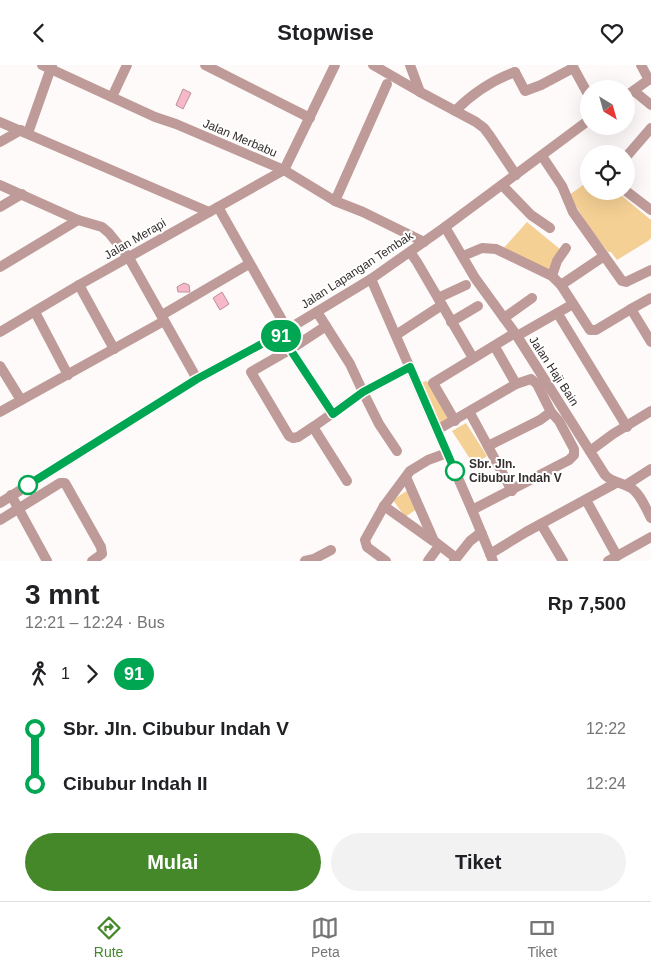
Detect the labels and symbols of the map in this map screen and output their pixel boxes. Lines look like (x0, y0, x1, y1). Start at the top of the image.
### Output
north arrow (580, 80, 635, 135)
street label: Jalan Merbabu (201, 116, 279, 160)
street label: Jalan Merapi (102, 216, 168, 262)
street label: Jalan Lapangan Tembak (298, 228, 416, 311)
line badge: 91 (258, 320, 304, 352)
street label: Jalan Haji Bain (526, 334, 582, 408)
place label: Sbr. Jln. Cibubur Indah V (469, 457, 562, 485)
marker: Sbr. Jln. Cibubur Indah V (445, 461, 465, 481)
unlabelled marker (18, 475, 38, 495)

